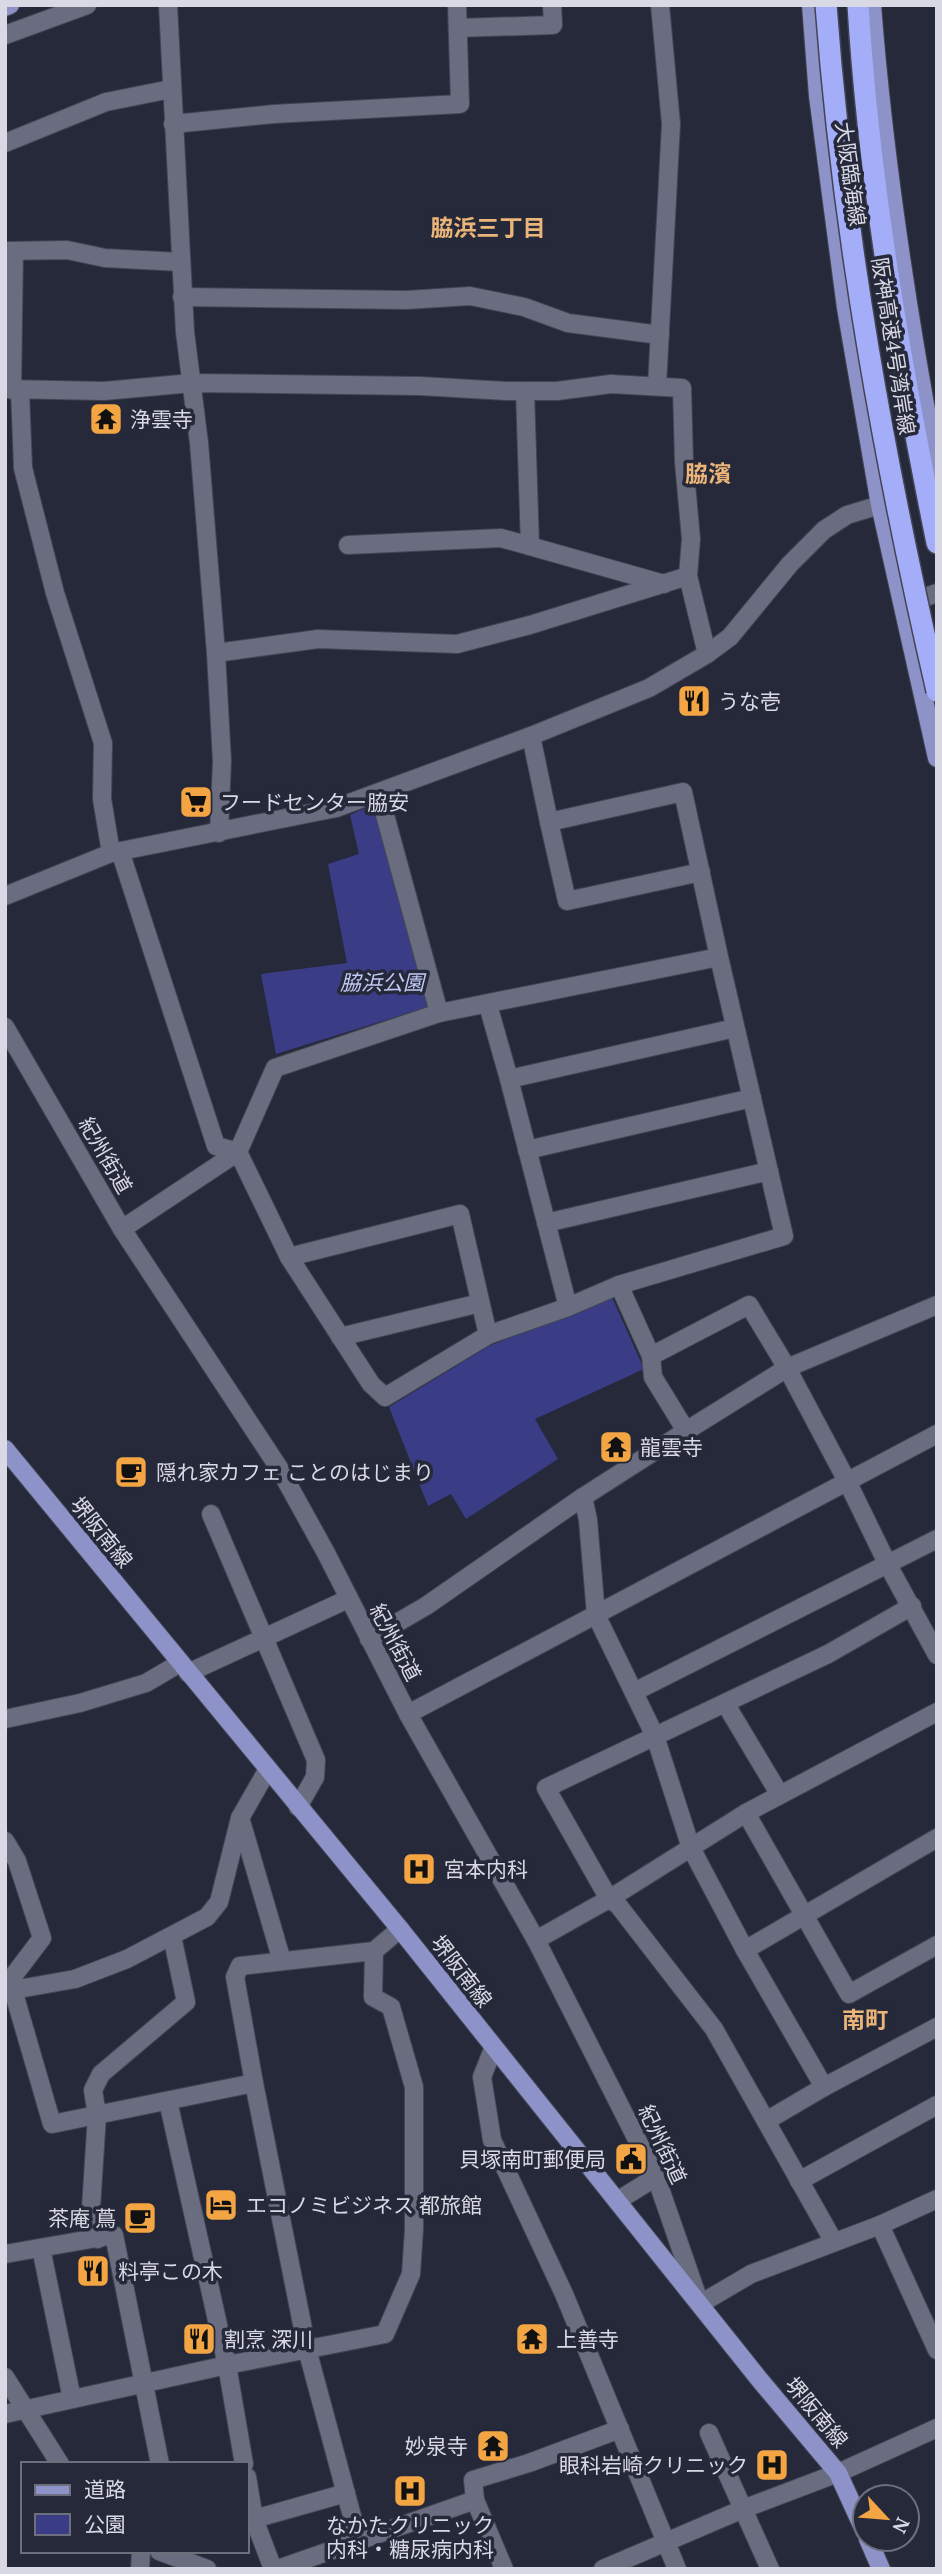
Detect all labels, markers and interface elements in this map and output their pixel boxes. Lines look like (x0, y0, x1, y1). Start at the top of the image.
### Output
street label: 大阪臨海線 (830, 120, 872, 228)
district label: 脇浜三丁目 (431, 212, 546, 243)
street label: 阪神高速4号湾岸線 (866, 255, 922, 437)
temple icon: 浄雲寺 (87, 400, 125, 438)
place label: 浄雲寺 (130, 405, 193, 433)
district label: 脇濱 (685, 458, 731, 489)
restaurant icon: うな壱 (675, 682, 713, 720)
place label: うな壱 (718, 687, 781, 715)
supermarket icon: フードセンター脇安 (177, 783, 215, 821)
place label: フードセンター脇安 (220, 788, 409, 816)
park label: 脇浜公園 (340, 968, 427, 996)
street label: 紀州街道 (73, 1112, 139, 1198)
temple icon: 龍雲寺 (597, 1428, 635, 1466)
place label: 龍雲寺 (640, 1433, 703, 1461)
cafe icon: 隠れ家カフェ ことのはじまり (112, 1453, 150, 1491)
place label: 隠れ家カフェ ことのはじまり (156, 1458, 434, 1486)
street label: 堺阪南線 (65, 1491, 139, 1573)
street label: 紀州街道 (364, 1598, 428, 1686)
hospital icon: 宮本内科 (400, 1850, 438, 1888)
place label: 宮本内科 (444, 1855, 528, 1883)
street label: 堺阪南線 (425, 1929, 499, 2013)
district label: 南町 (842, 2004, 888, 2035)
street label: 紀州街道 (633, 2100, 693, 2188)
public building icon: 貝塚南町郵便局 (612, 2140, 650, 2178)
place label: 貝塚南町郵便局 (459, 2145, 606, 2173)
hotel icon: エコノミビジネス 都旅館 (202, 2186, 240, 2224)
place label: エコノミビジネス 都旅館 (246, 2191, 482, 2219)
cafe icon: 茶庵 蔦 (121, 2199, 159, 2237)
place label: 茶庵 蔦 (48, 2204, 116, 2232)
restaurant icon: 料亭この木 (74, 2252, 112, 2290)
place label: 料亭この木 (118, 2257, 223, 2285)
restaurant icon: 割烹 深川 (180, 2320, 218, 2358)
temple icon: 上善寺 (513, 2320, 551, 2358)
place label: 割烹 深川 (224, 2325, 313, 2353)
place label: 上善寺 (556, 2325, 619, 2353)
street label: 堺阪南線 (779, 2371, 855, 2453)
temple icon: 妙泉寺 (474, 2427, 512, 2465)
place label: 妙泉寺 (405, 2432, 468, 2460)
hospital icon: 眼科岩崎クリニック (753, 2446, 791, 2484)
place label: 眼科岩崎クリニック (559, 2451, 748, 2479)
legend (21, 2462, 248, 2553)
hospital icon: なかたクリニック 内科・糖尿病内科 (391, 2472, 429, 2510)
text: 道路 (84, 2475, 126, 2503)
north arrow (851, 2483, 921, 2553)
text: 公園 (84, 2510, 126, 2538)
place label: なかたクリニック 内科・糖尿病内科 (326, 2511, 494, 2563)
text: N (887, 2514, 916, 2538)

